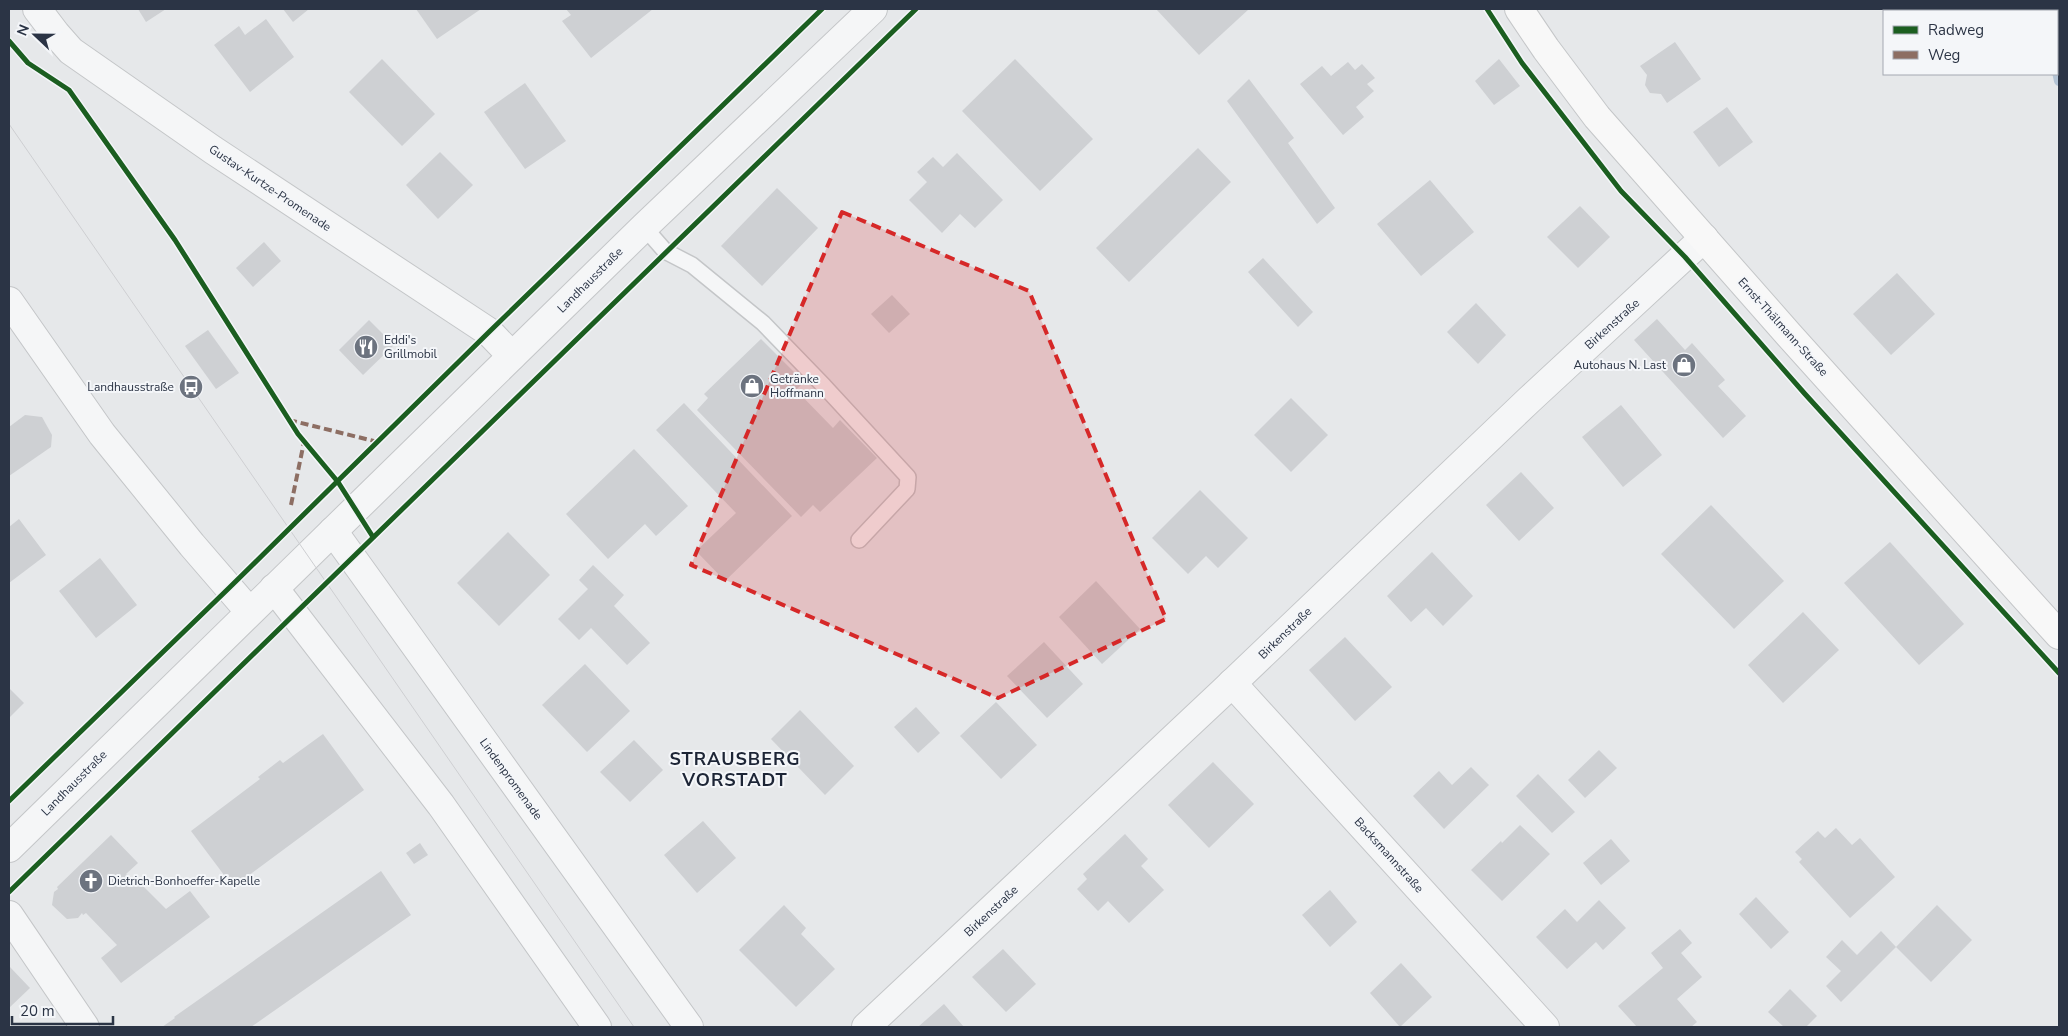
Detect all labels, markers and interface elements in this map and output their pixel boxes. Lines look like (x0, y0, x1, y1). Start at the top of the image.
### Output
north arrow (10, 10, 60, 60)
legend (1883, 10, 2058, 75)
text: Radweg (1928, 20, 1984, 40)
text: N (13, 22, 34, 39)
text: Weg (1928, 45, 1960, 65)
street label: Gustav-Kurtze-Promenade (206, 141, 334, 235)
street label: Landhausstraße (554, 244, 626, 316)
street label: Ernst-Thälmann-Straße (1734, 274, 1832, 380)
street label: Birkenstraße (1581, 295, 1643, 353)
place label: Eddi's Grillmobil (384, 332, 438, 362)
restaurant icon: Eddi's Grillmobil (353, 334, 379, 360)
shop icon: Autohaus N. Last (1671, 352, 1697, 378)
place label: Autohaus N. Last (1573, 357, 1667, 373)
place label: Getränke Hoffmann (770, 371, 824, 401)
shop icon: Getränke Hoffmann (739, 373, 765, 399)
bus stop icon: Landhausstraße (178, 374, 204, 400)
place label: Landhausstraße (87, 379, 174, 395)
street label: Birkenstraße (1255, 603, 1315, 663)
street label: Lindenpromenade (476, 735, 546, 823)
street label: Landhausstraße (38, 747, 110, 819)
district label: STRAUSBERG VORSTADT (670, 747, 800, 792)
street label: Backsmannstraße (1351, 814, 1427, 896)
church icon: Dietrich-Bonhoeffer-Kapelle (78, 868, 104, 894)
place label: Dietrich-Bonhoeffer-Kapelle (108, 873, 260, 889)
street label: Birkenstraße (960, 882, 1022, 940)
scale bar (12, 994, 114, 1026)
text: 20 m (20, 1001, 55, 1021)

